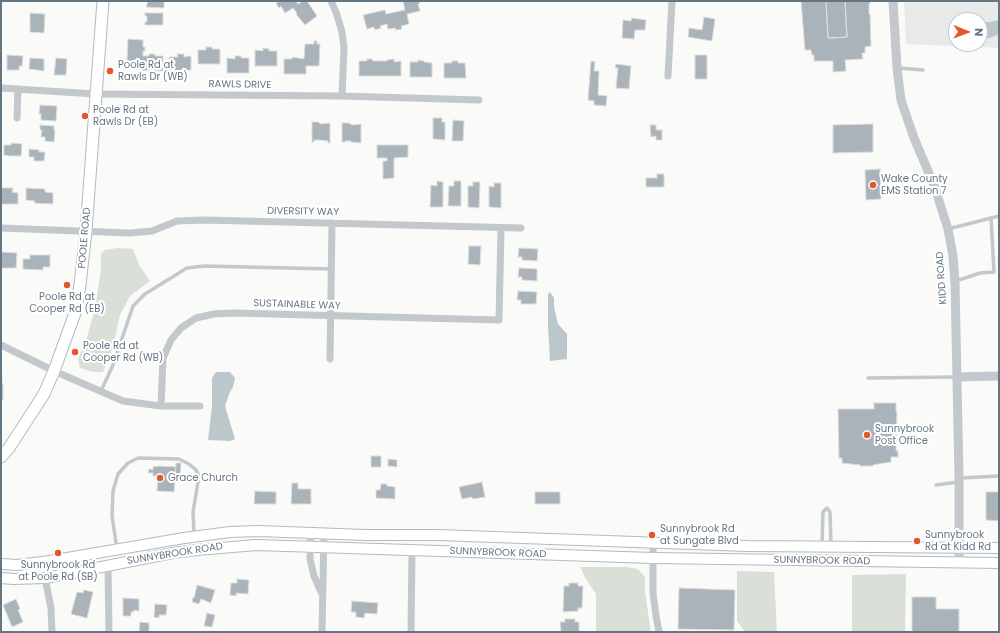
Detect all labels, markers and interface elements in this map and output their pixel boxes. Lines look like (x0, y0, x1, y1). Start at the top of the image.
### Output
north arrow (948, 12, 988, 52)
text: N (971, 28, 987, 36)
place label: Poole Rd at Rawls Dr (WB) (118, 59, 188, 82)
marker: Poole Rd at Rawls Dr (WB) (105, 66, 115, 76)
street label: RAWLS DRIVE (208, 78, 272, 92)
place label: Poole Rd at Rawls Dr (EB) (93, 104, 158, 128)
marker: Poole Rd at Rawls Dr (EB) (80, 111, 90, 121)
place label: Wake County EMS Station 7 (881, 173, 948, 196)
marker: Wake County EMS Station 7 (868, 180, 878, 190)
street label: DIVERSITY WAY (267, 205, 339, 219)
street label: POOLE ROAD (76, 207, 94, 269)
street label: KIDD ROAD (934, 251, 950, 305)
marker: Poole Rd at Cooper Rd (EB) (62, 280, 72, 290)
place label: Poole Rd at Cooper Rd (EB) (29, 291, 105, 314)
street label: SUSTAINABLE WAY (253, 297, 341, 313)
place label: Poole Rd at Cooper Rd (WB) (83, 340, 163, 364)
marker: Poole Rd at Cooper Rd (WB) (70, 347, 80, 357)
place label: Sunnybrook Post Office (875, 423, 934, 446)
marker: Sunnybrook Post Office (862, 430, 872, 440)
place label: Grace Church (168, 472, 238, 484)
marker: Grace Church (155, 473, 165, 483)
place label: Sunnybrook Rd at Sungate Blvd (660, 523, 739, 546)
place label: Sunnybrook Rd at Kidd Rd (925, 529, 991, 552)
marker: Sunnybrook Rd at Sungate Blvd (647, 530, 657, 540)
marker: Sunnybrook Rd at Kidd Rd (912, 536, 922, 546)
street label: SUNNYBROOK ROAD (126, 540, 224, 568)
street label: SUNNYBROOK ROAD (449, 545, 547, 561)
marker: Sunnybrook Rd at Poole Rd (SB) (53, 548, 63, 558)
street label: SUNNYBROOK ROAD (773, 554, 871, 568)
place label: Sunnybrook Rd at Poole Rd (SB) (18, 559, 98, 582)

